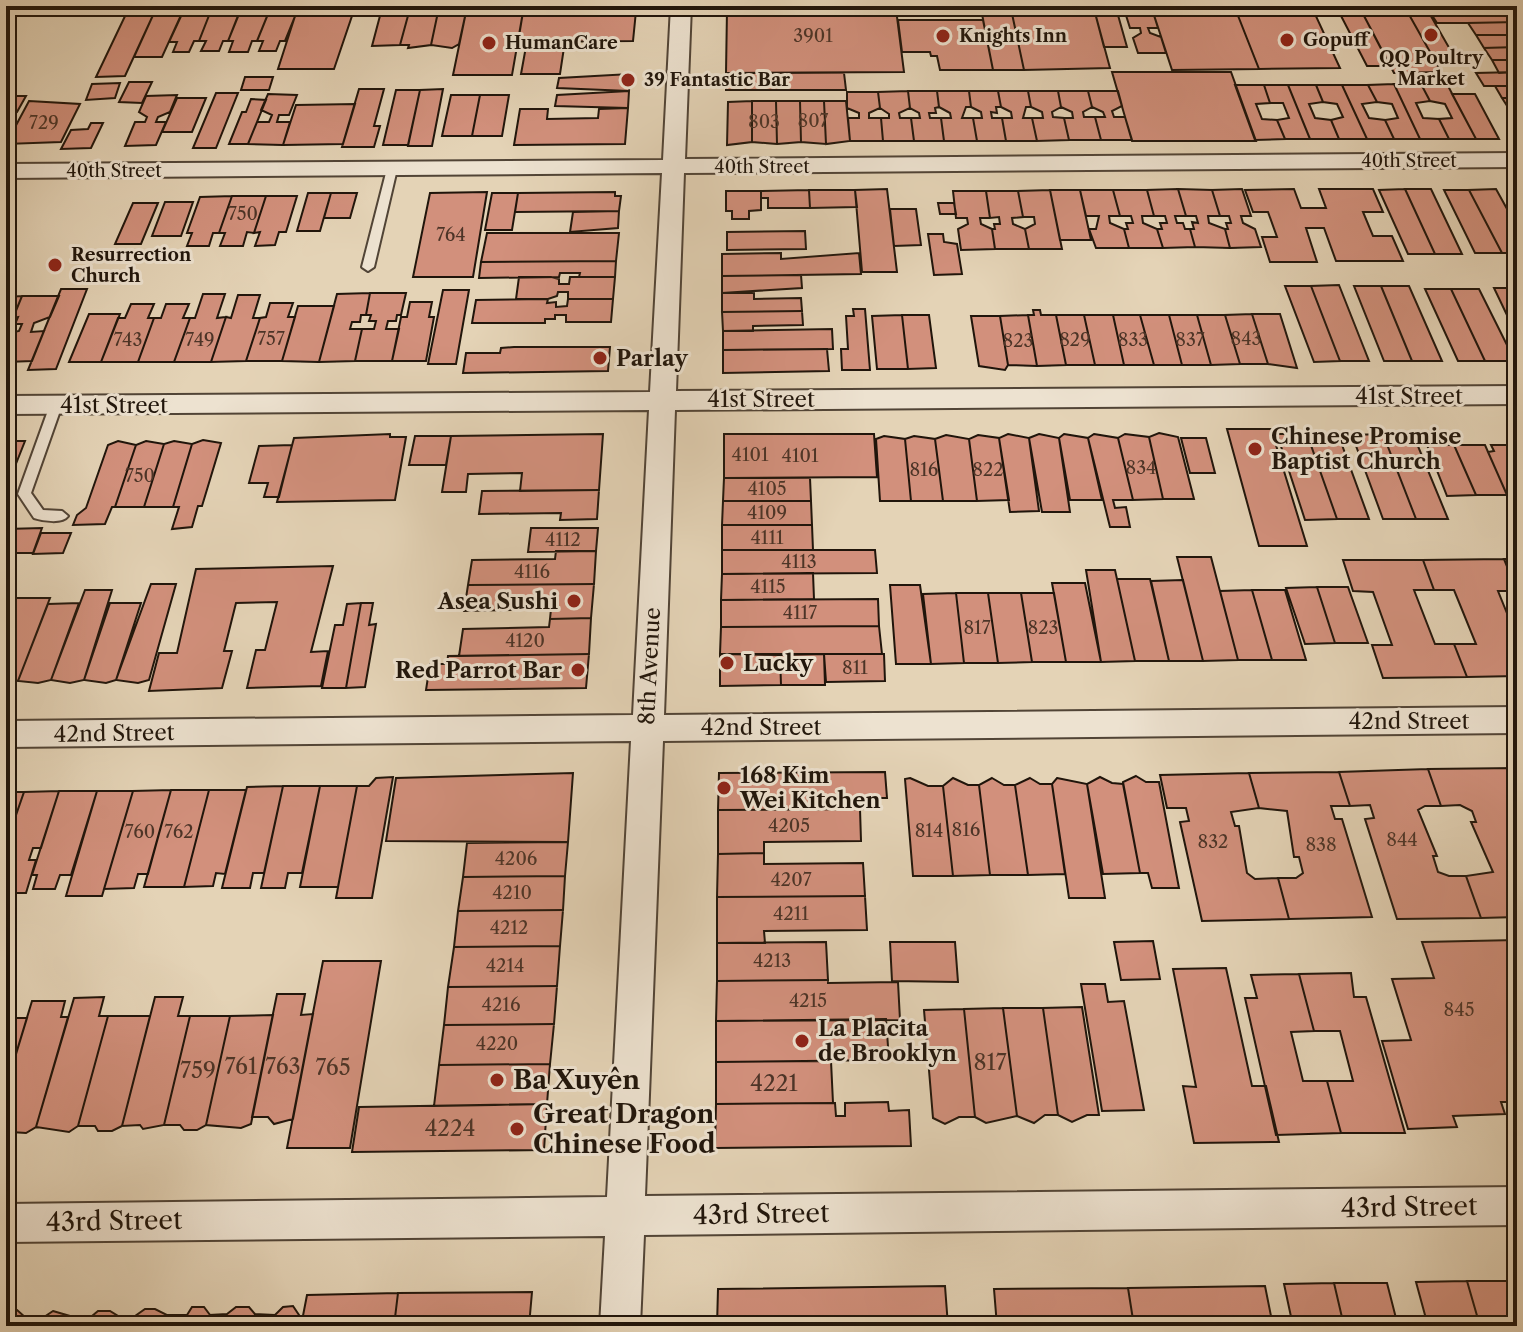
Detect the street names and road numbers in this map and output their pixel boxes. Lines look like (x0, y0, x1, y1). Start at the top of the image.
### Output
street label: 40th Street (1361, 150, 1457, 172)
street label: 40th Street (714, 156, 810, 178)
street label: 40th Street (66, 160, 162, 182)
street label: 41st Street (1355, 383, 1463, 410)
street label: 41st Street (707, 386, 815, 413)
street label: 41st Street (60, 392, 168, 419)
street label: 8th Avenue (633, 607, 666, 726)
street label: 42nd Street (1349, 708, 1470, 735)
street label: 42nd Street (701, 714, 822, 741)
street label: 42nd Street (53, 719, 175, 748)
street label: 43rd Street (1341, 1190, 1478, 1224)
street label: 43rd Street (693, 1197, 830, 1231)
street label: 43rd Street (46, 1204, 183, 1238)

